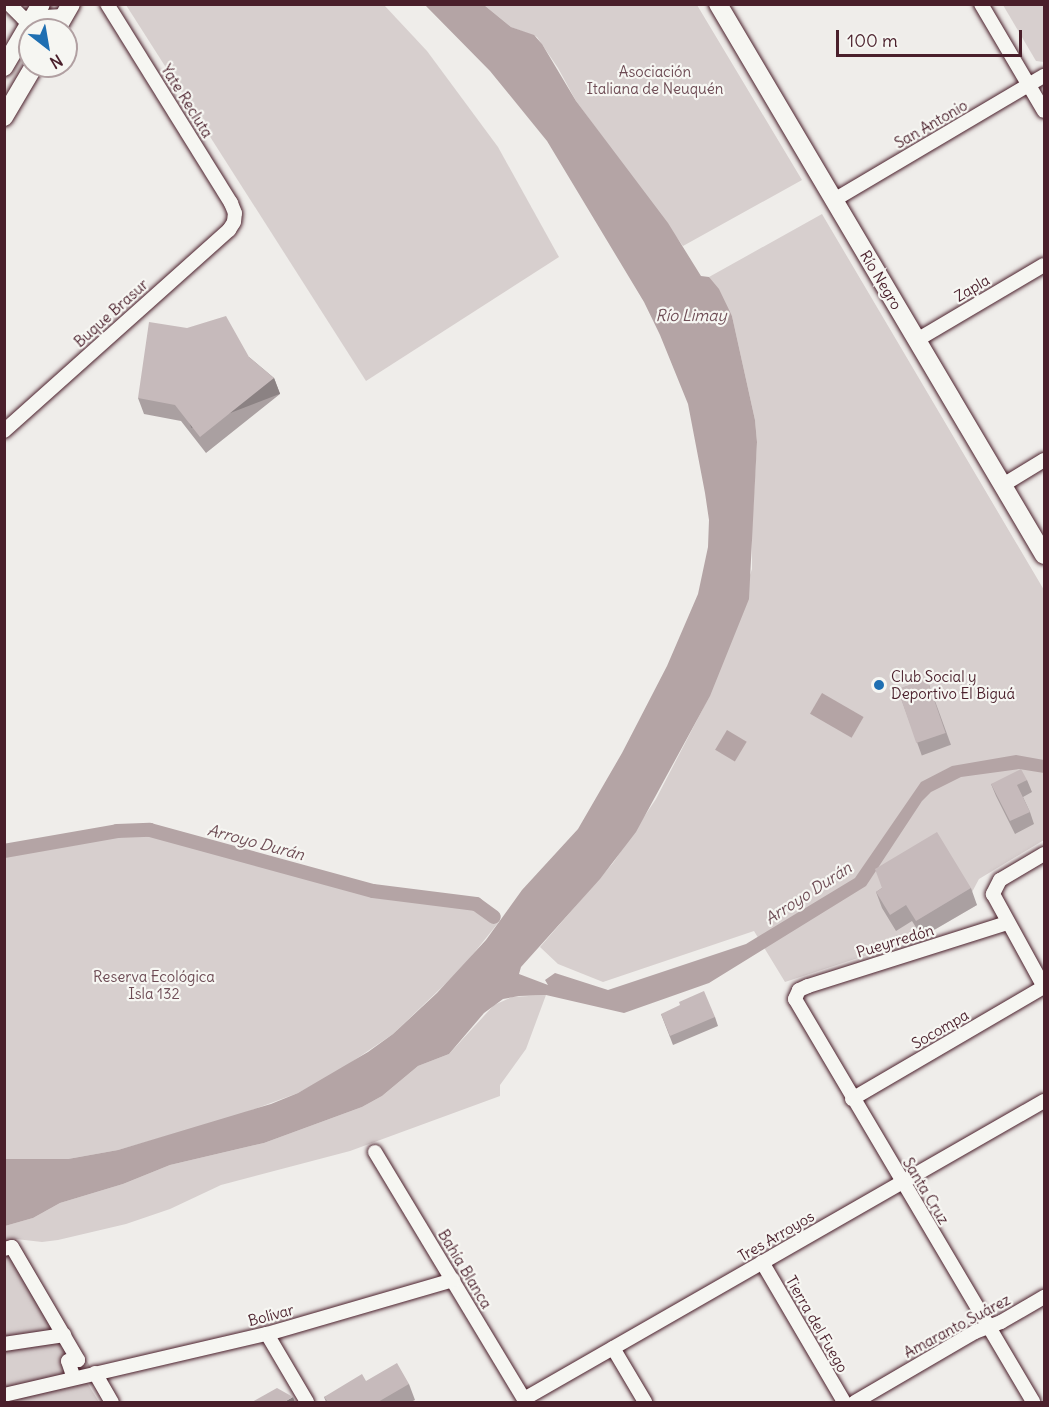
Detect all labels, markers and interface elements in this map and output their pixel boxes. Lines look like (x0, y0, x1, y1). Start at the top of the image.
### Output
north arrow (18, 18, 78, 78)
scale bar (839, 18, 1025, 56)
text: 100 m (847, 29, 898, 52)
text: N (46, 50, 66, 73)
street label: Yate Recluta (157, 61, 217, 141)
park label: Asociación Italiana de Neuquén (586, 62, 724, 97)
street label: San Antonio (891, 96, 971, 152)
street label: Río Negro (856, 247, 906, 313)
street label: Zapla (951, 271, 993, 305)
street label: Buque Brasur (70, 275, 152, 351)
water label: Río Limay (655, 305, 727, 325)
place label: Club Social y Deportivo El Biguá (891, 667, 1015, 702)
marker: Club Social y Deportivo El Biguá (872, 678, 886, 692)
water label: Arroyo Durán (205, 820, 307, 864)
water label: Arroyo Durán (761, 858, 855, 928)
street label: Pueyrredón (854, 921, 936, 961)
park label: Reserva Ecológica Isla 132 (93, 967, 215, 1002)
street label: Socompa (908, 1005, 972, 1053)
street label: Santa Cruz (899, 1154, 953, 1228)
street label: Tres Arroyos (735, 1207, 817, 1265)
street label: Bahía Blanca (434, 1226, 496, 1312)
street label: Tierra del Fuego (782, 1272, 852, 1376)
street label: Amaranto Suárez (901, 1290, 1013, 1362)
street label: Bolívar (246, 1300, 296, 1330)

